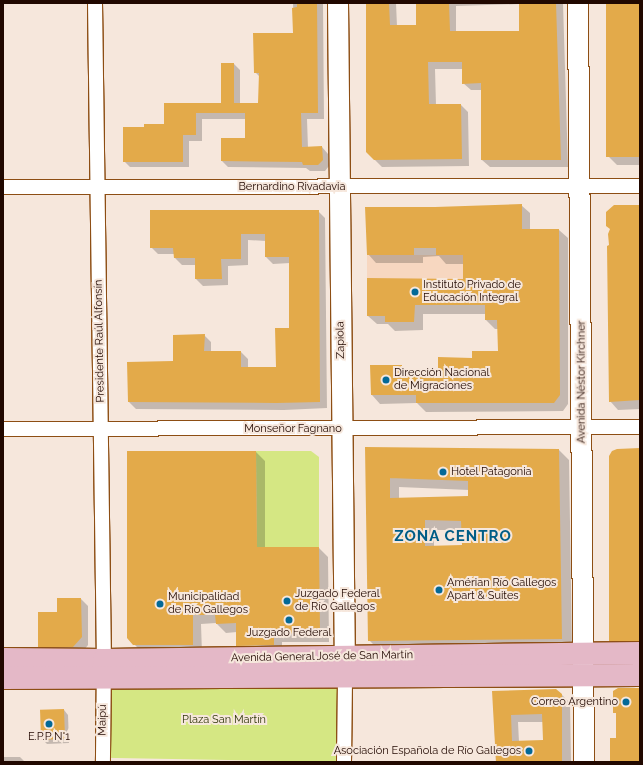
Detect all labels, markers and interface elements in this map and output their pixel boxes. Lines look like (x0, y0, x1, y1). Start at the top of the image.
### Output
street label: Bernardino Rivadavia (239, 180, 345, 194)
street label: Presidente Raúl Alfonsín (92, 279, 108, 403)
place label: Instituto Privado de Educación Integral (423, 279, 521, 305)
marker: Instituto Privado de Educación Integral (410, 287, 420, 297)
street label: Zapiola (334, 321, 348, 359)
street label: Avenida Néstor Kirchner (575, 321, 589, 443)
place label: Dirección Nacional de Migraciones (394, 367, 489, 393)
marker: Dirección Nacional de Migraciones (381, 375, 391, 385)
street label: Monseñor Fagnano (244, 422, 342, 436)
place label: Hotel Patagonia (451, 465, 532, 479)
marker: Hotel Patagonia (438, 467, 448, 477)
district label: ZONA CENTRO (394, 528, 512, 546)
place label: Amérian Río Gallegos Apart & Suites (447, 577, 556, 603)
marker: Amérian Río Gallegos Apart & Suites (434, 585, 444, 595)
place label: Juzgado Federal de Río Gallegos (295, 588, 380, 614)
place label: Municipalidad de Río Gallegos (168, 591, 248, 617)
marker: Juzgado Federal de Río Gallegos (282, 596, 292, 606)
marker: Municipalidad de Río Gallegos (155, 599, 165, 609)
marker: Juzgado Federal (284, 615, 294, 625)
place label: Juzgado Federal (247, 626, 331, 640)
street label: Avenida General José de San Martín (231, 649, 413, 665)
place label: Correo Argentino (531, 695, 618, 709)
marker: Correo Argentino (621, 697, 631, 707)
street label: Maipú (96, 704, 110, 736)
park label: Plaza San Martín (182, 713, 266, 727)
marker: E.P.P N°1 (44, 719, 54, 729)
place label: E.P.P N°1 (28, 730, 70, 744)
place label: Asociación Española de Río Gallegos (334, 744, 521, 758)
marker: Asociación Española de Río Gallegos (524, 746, 534, 756)

